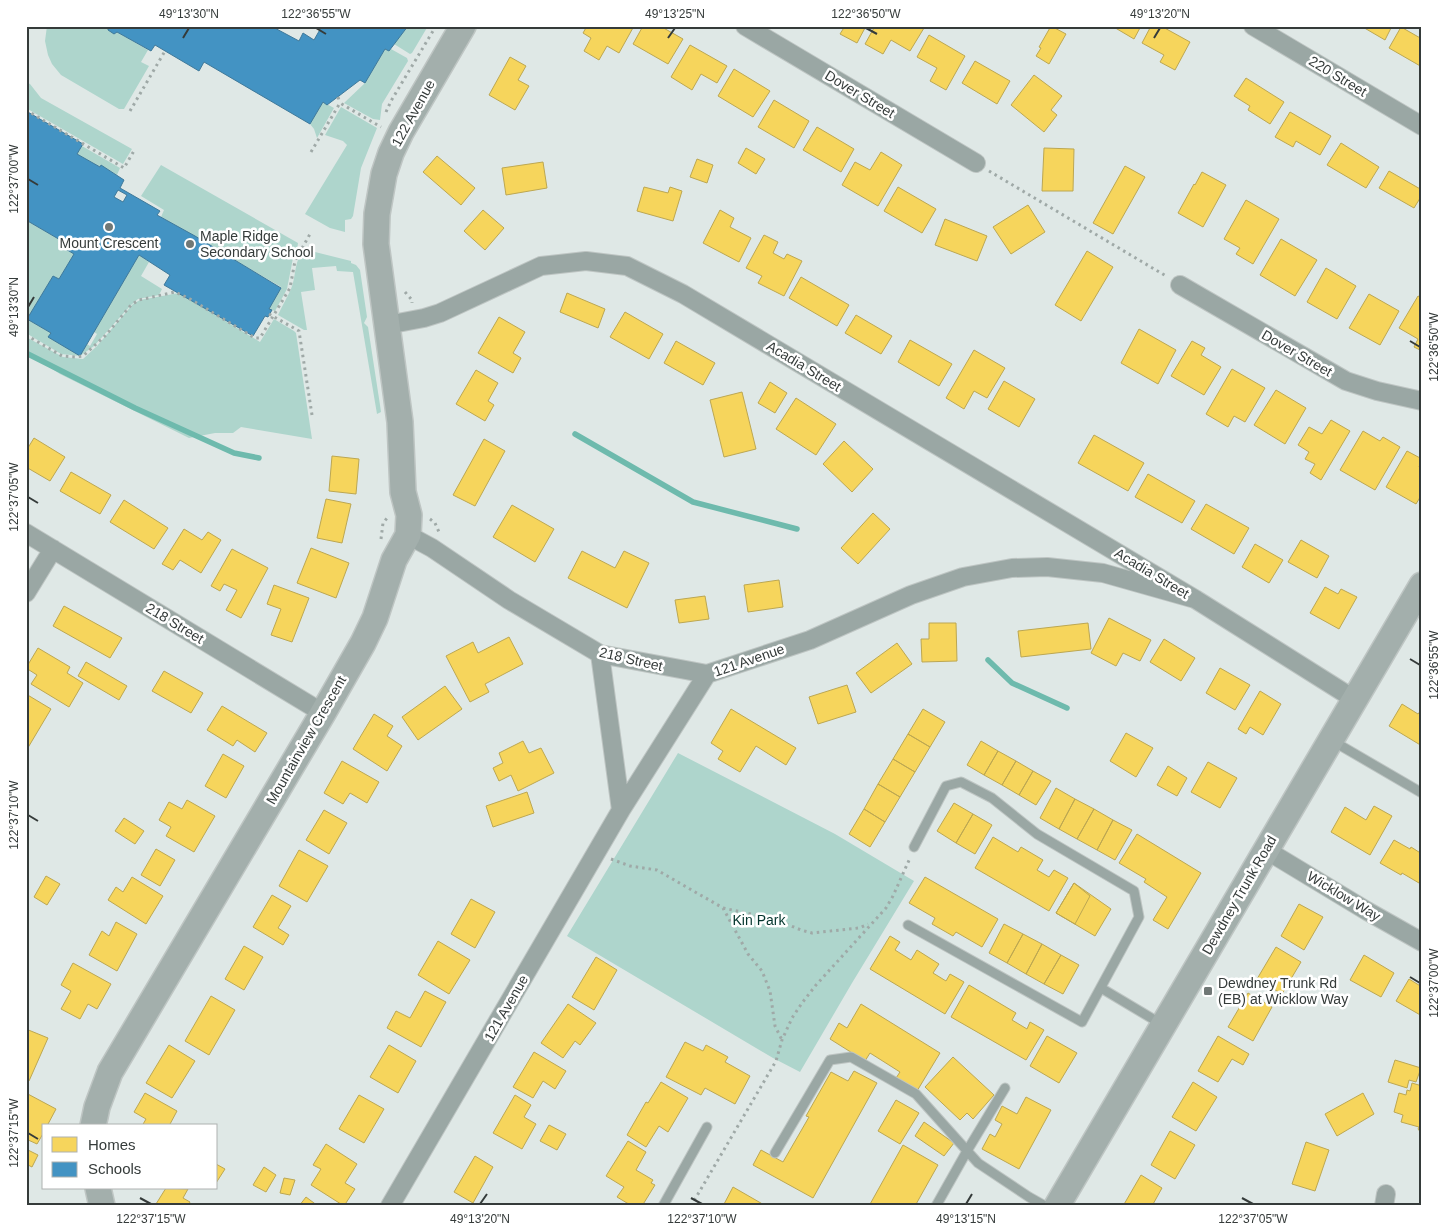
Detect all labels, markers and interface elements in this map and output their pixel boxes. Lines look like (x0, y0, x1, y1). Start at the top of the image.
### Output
text: 49°13'30"N (159, 7, 219, 21)
text: 122°36'55"W (281, 7, 351, 21)
text: 49°13'25"N (645, 7, 705, 21)
text: 122°36'50"W (831, 7, 901, 21)
text: 49°13'20"N (1130, 7, 1190, 21)
street label: 220 Street (1306, 53, 1370, 100)
street label: Dover Street (822, 67, 898, 121)
street label: 122 Avenue (388, 77, 438, 149)
text: 122°37'00"W (7, 144, 21, 214)
marker: Mount Crescent (103, 221, 115, 233)
place label: Maple Ridge Secondary School (200, 228, 314, 260)
place label: Mount Crescent (60, 235, 159, 251)
marker: Maple Ridge Secondary School (184, 238, 196, 250)
text: 49°13'30"N (7, 277, 21, 337)
text: 122°36'50"W (1427, 312, 1441, 382)
street label: Dover Street (1259, 326, 1335, 380)
street label: Acadia Street (764, 337, 844, 395)
text: 122°37'05"W (7, 462, 21, 532)
street label: Acadia Street (1112, 544, 1192, 602)
street label: 218 Street (143, 600, 207, 647)
text: 122°36'55"W (1427, 630, 1441, 700)
street label: 121 Avenue (712, 640, 787, 680)
street label: 218 Street (598, 644, 664, 674)
street label: Mountainview Crescent (263, 673, 349, 807)
text: 122°37'10"W (7, 780, 21, 850)
street label: Dewdney Trunk Road (1198, 833, 1280, 957)
street label: Wicklow Way (1304, 868, 1384, 924)
park label: Kin Park (733, 912, 786, 928)
text: 122°37'00"W (1427, 948, 1441, 1018)
street label: 121 Avenue (481, 972, 531, 1044)
place label: Dewdney Trunk Rd (EB) at Wicklow Way (1218, 975, 1348, 1007)
marker: Dewdney Trunk Rd (EB) at Wicklow Way (1202, 985, 1214, 997)
text: 122°37'15"W (7, 1098, 21, 1168)
legend (42, 1124, 218, 1190)
text: Homes (88, 1136, 136, 1153)
text: Schools (88, 1160, 141, 1177)
text: 122°37'15"W (116, 1212, 186, 1226)
text: 49°13'20"N (450, 1212, 510, 1226)
text: 122°37'10"W (667, 1212, 737, 1226)
text: 49°13'15"N (936, 1212, 996, 1226)
text: 122°37'05"W (1218, 1212, 1288, 1226)

